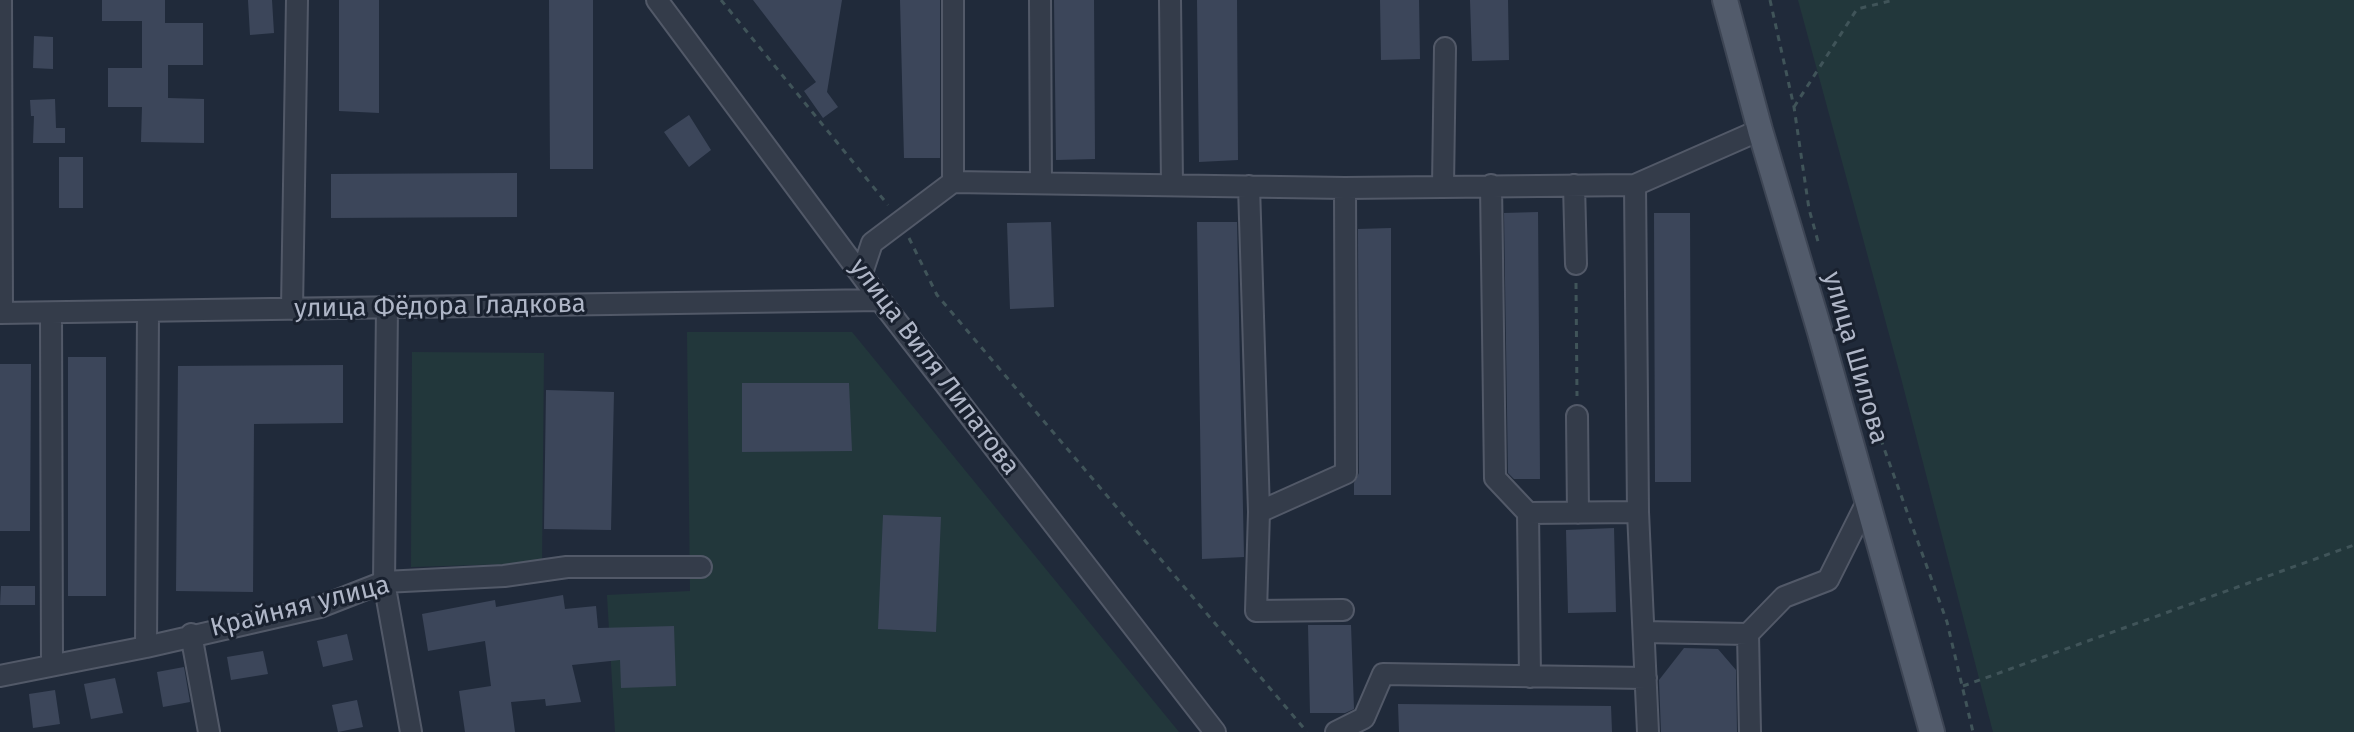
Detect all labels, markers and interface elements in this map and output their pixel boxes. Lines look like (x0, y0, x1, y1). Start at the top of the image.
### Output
street label: улица Виля Липатова (842, 252, 1026, 482)
street label: улица Шилова (1816, 268, 1894, 448)
street label: улица Фёдора Гладкова (294, 289, 586, 325)
street label: Крайняя улица (207, 570, 393, 644)

